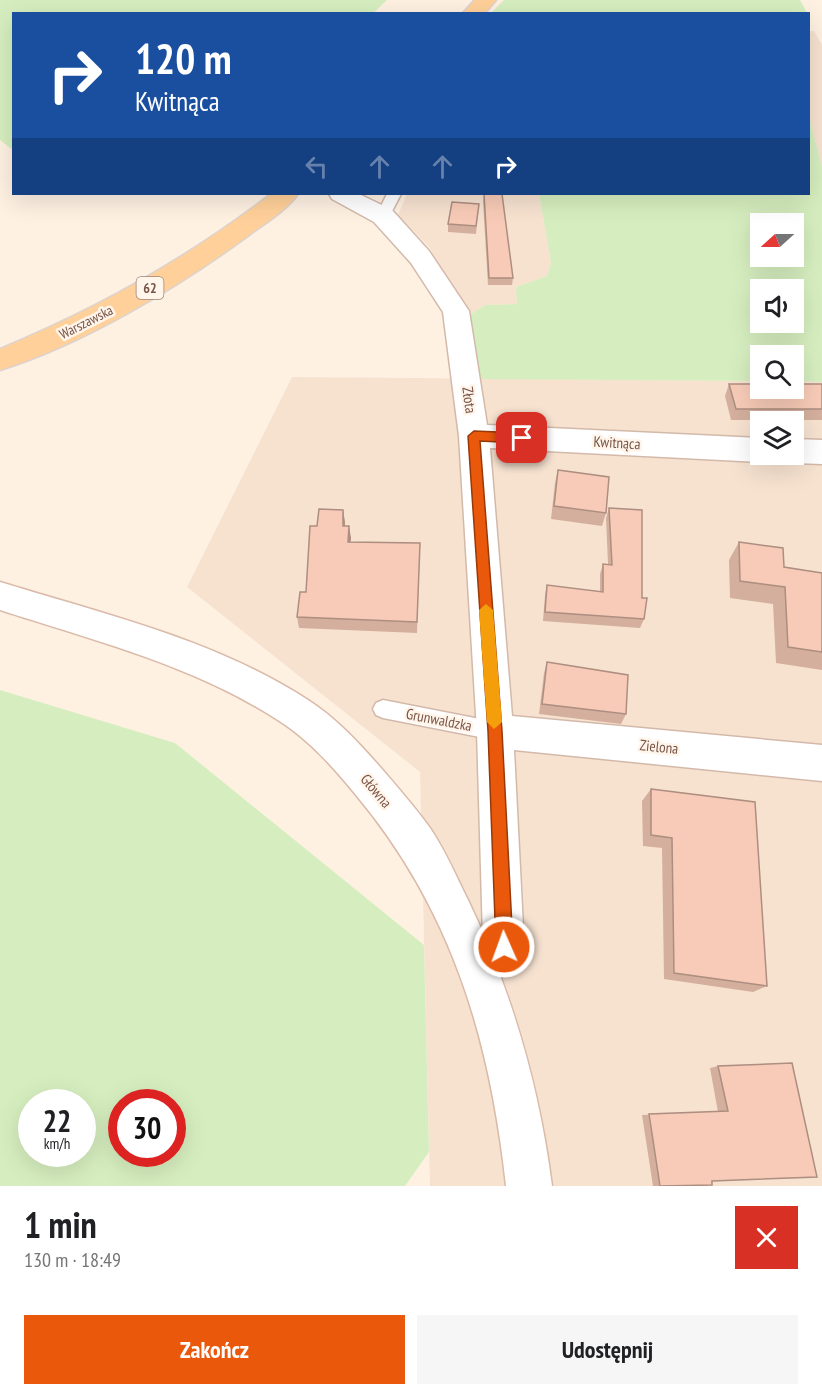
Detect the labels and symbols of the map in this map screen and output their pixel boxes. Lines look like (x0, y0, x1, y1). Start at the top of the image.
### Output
north arrow (750, 213, 804, 267)
road number: 62 (136, 277, 164, 299)
street label: Warszawska (56, 301, 116, 343)
street label: Złota (458, 385, 481, 414)
pin (496, 412, 547, 463)
street label: Kwitnąca (593, 432, 641, 453)
street label: Grunwaldzka (405, 704, 474, 735)
street label: Zielona (639, 735, 679, 758)
street label: Główna (357, 770, 396, 812)
position arrow (472, 915, 536, 979)
speed limit sign: 30 (108, 1089, 186, 1167)

